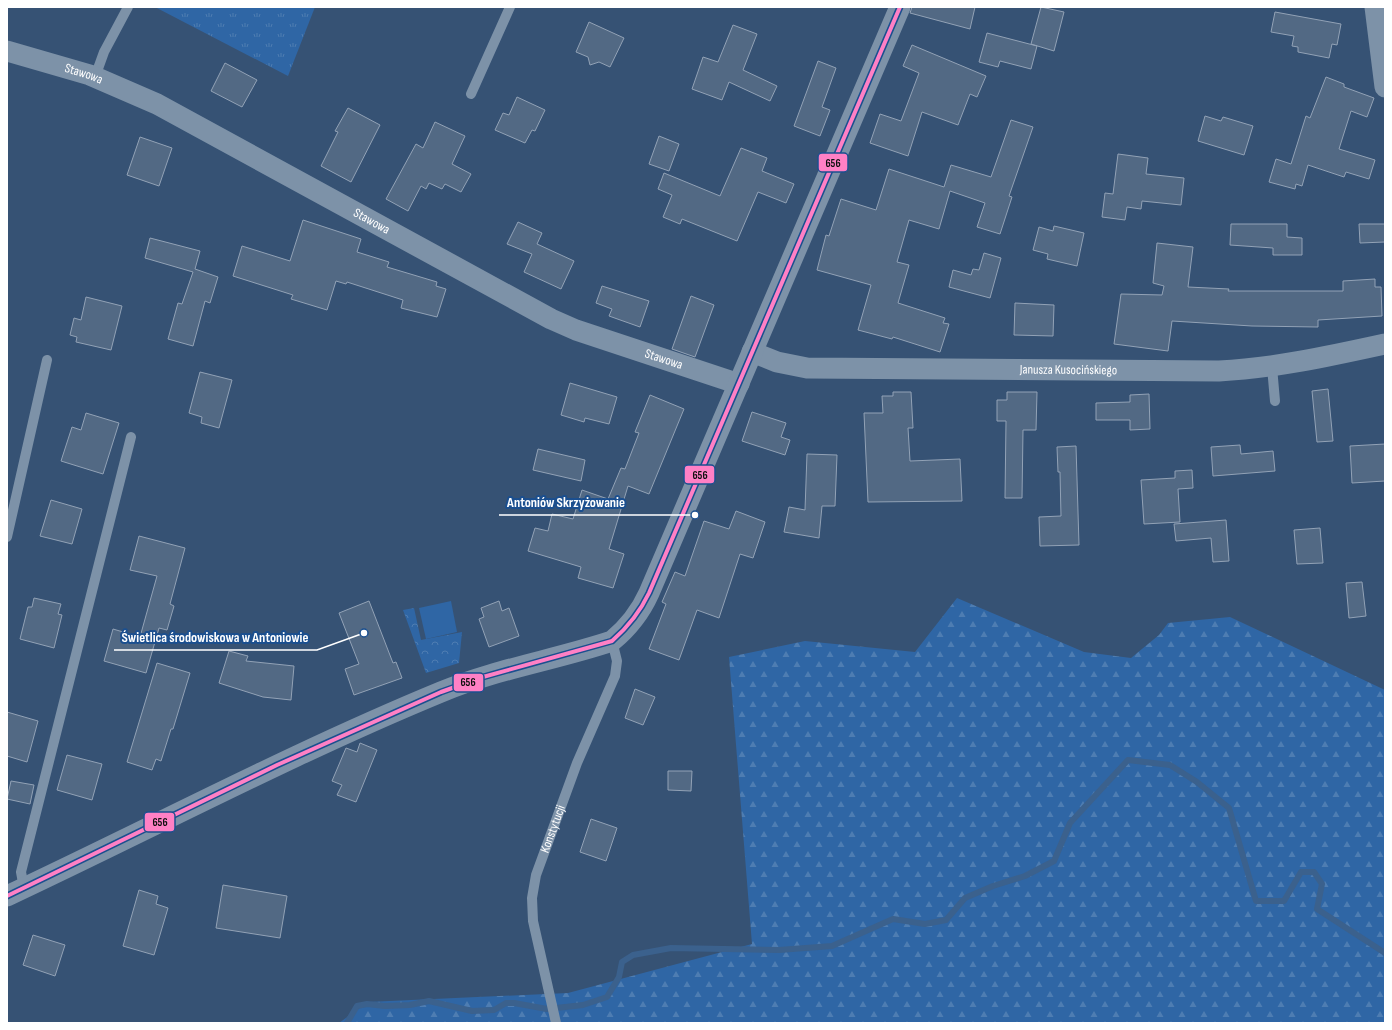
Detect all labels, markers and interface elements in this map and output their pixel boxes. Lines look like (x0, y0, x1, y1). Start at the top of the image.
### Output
street label: Stawowa (63, 60, 105, 88)
line badge: 656 (818, 153, 848, 172)
text: 656 (825, 157, 841, 170)
street label: Stawowa (351, 205, 393, 238)
street label: Stawowa (643, 345, 685, 373)
street label: Janusza Kusocińskiego (1019, 362, 1117, 378)
line badge: 656 (684, 465, 715, 484)
text: 656 (692, 469, 708, 482)
callout: Antoniów Skrzyżowanie (499, 489, 633, 515)
text: Antoniów Skrzyżowanie (506, 494, 625, 511)
callout: Świetlica środowiskowa w Antoniowie (114, 624, 317, 650)
text: Świetlica środowiskowa w Antoniowie (122, 629, 308, 646)
line badge: 656 (453, 673, 484, 692)
text: 656 (460, 676, 476, 689)
street label: Konstytucji (537, 803, 569, 855)
line badge: 656 (144, 812, 175, 832)
text: 656 (152, 816, 168, 829)

